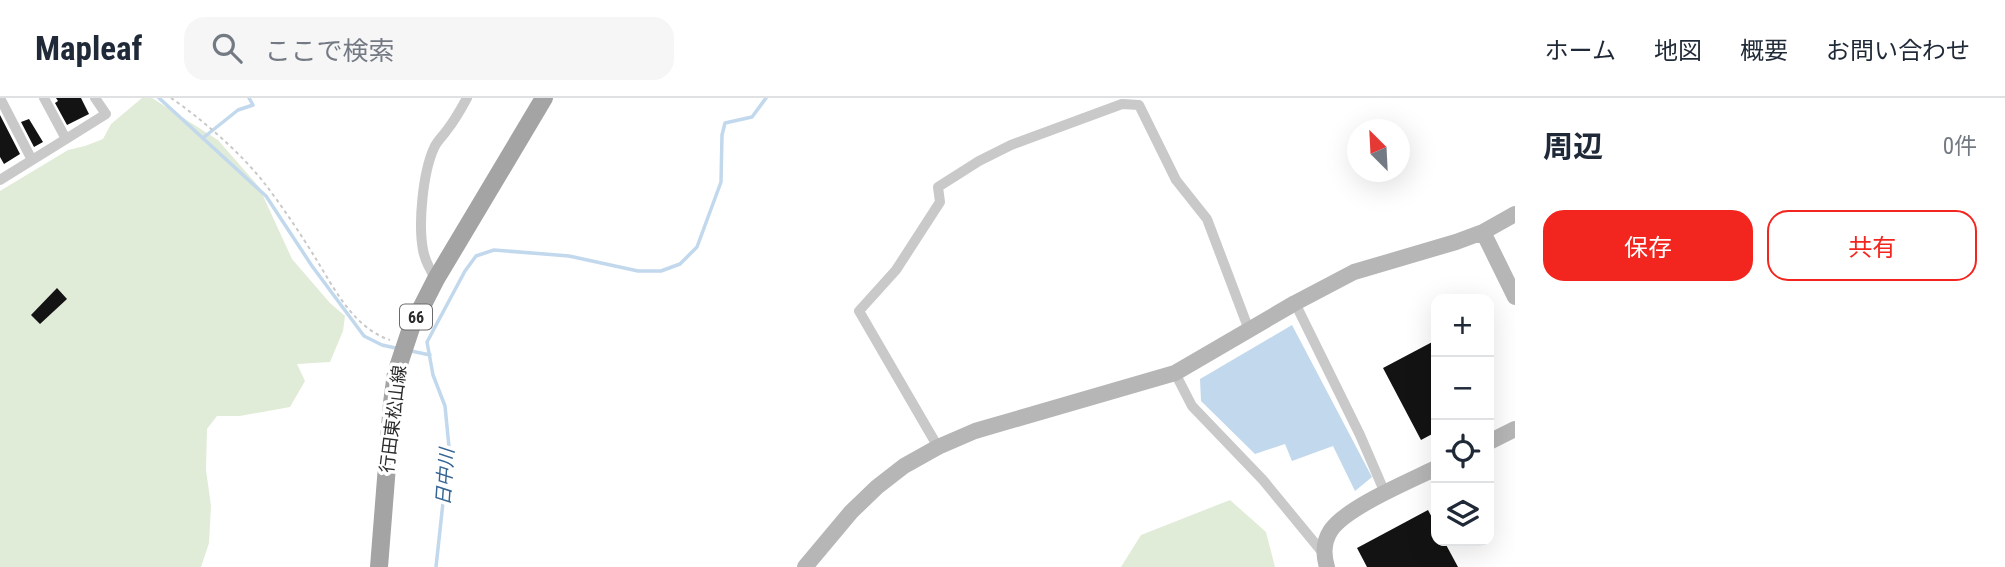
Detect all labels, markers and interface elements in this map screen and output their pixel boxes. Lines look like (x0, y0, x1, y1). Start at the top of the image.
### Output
search box (184, 17, 674, 80)
text: Mapleaf (35, 29, 142, 68)
icon: search (208, 29, 246, 67)
text: ここで検索 (264, 36, 394, 66)
text: ホーム (1545, 37, 1616, 65)
text: 地図 (1654, 37, 1702, 65)
text: 概要 (1740, 37, 1788, 65)
text: お問い合わせ (1826, 37, 1970, 65)
north arrow (1347, 119, 1410, 182)
text: 周辺 (1543, 129, 1603, 164)
text: 0件 (1943, 133, 1977, 160)
button: 保存 (1543, 210, 1753, 281)
button: 共有 (1767, 210, 1977, 281)
map controls (1431, 294, 1494, 546)
button: + (1431, 294, 1494, 357)
road number: 66 (400, 304, 432, 330)
button: − (1431, 357, 1494, 420)
street label: 行田東松山線 (376, 364, 410, 474)
button: locate (1431, 420, 1494, 483)
water label: 日中川 (432, 446, 459, 506)
button: layers (1431, 483, 1494, 546)

